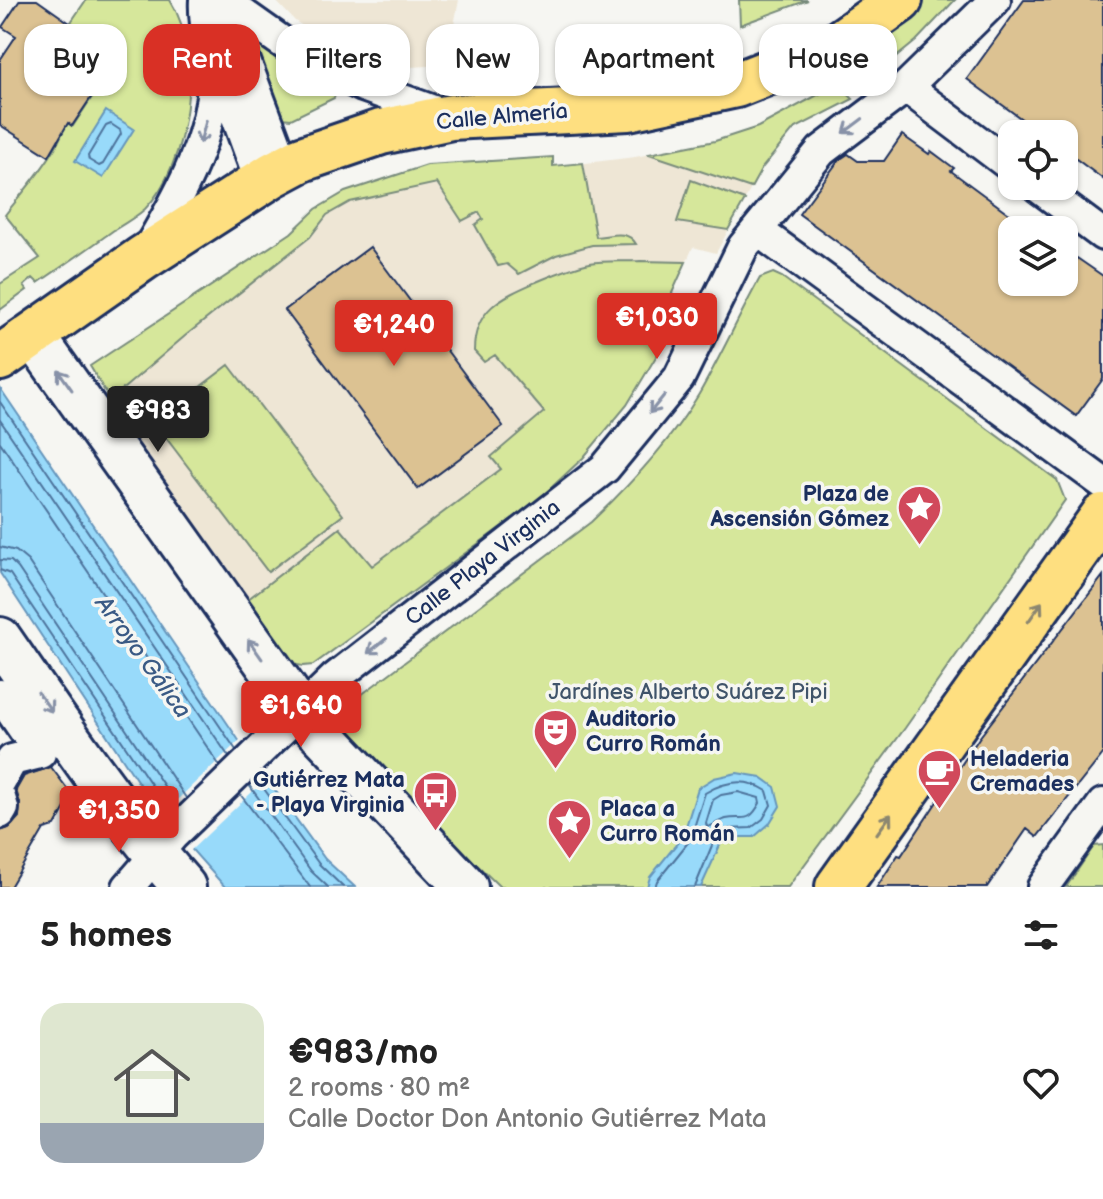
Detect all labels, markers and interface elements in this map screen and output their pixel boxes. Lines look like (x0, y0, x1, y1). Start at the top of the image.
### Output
chip: Buy (24, 24, 127, 96)
chip: Rent (143, 24, 260, 96)
chip: Filters (276, 24, 410, 96)
chip: New (426, 24, 539, 96)
chip: Apartment (555, 24, 743, 96)
chip: House (759, 24, 897, 96)
street label: Calle Almería (435, 98, 569, 136)
one-way arrow (843, 118, 865, 135)
one-way arrow (195, 119, 209, 144)
map controls (998, 120, 1078, 296)
button: locate (998, 120, 1078, 200)
button: layers (998, 216, 1078, 296)
pin: €1,030 (592, 293, 722, 361)
pin: €1,240 (329, 300, 459, 368)
text: €1,030 (615, 303, 699, 334)
text: €1,240 (353, 310, 435, 341)
one-way arrow (57, 369, 73, 391)
pin: €983 (111, 386, 205, 454)
one-way arrow (649, 393, 666, 414)
text: €983 (125, 396, 191, 427)
place label: Plaza de Ascensión Gómez (710, 481, 889, 533)
place icon: Plaza de Ascensión Gómez (896, 483, 944, 546)
street label: Calle Playa Virginia (400, 494, 566, 632)
water label: Arroyo Gálica (88, 589, 197, 724)
one-way arrow (1027, 602, 1043, 624)
one-way arrow (367, 637, 388, 654)
one-way arrow (247, 638, 263, 660)
park label: Jardínes Alberto Suárez Pipi (548, 679, 828, 706)
pin: €1,640 (236, 681, 366, 749)
one-way arrow (37, 691, 53, 713)
text: €1,640 (259, 691, 343, 722)
place label: Auditorio Curro Román (585, 706, 721, 758)
theatre icon: Auditorio Curro Román (531, 708, 579, 771)
place label: Heladeria Cremades (970, 746, 1074, 798)
cafe icon: Heladeria Cremades (915, 748, 963, 811)
place label: Gutiérrez Mata - Playa Virginia (253, 767, 405, 819)
bus stop icon: Gutiérrez Mata - Playa Virginia (412, 769, 460, 832)
pin: €1,350 (54, 786, 184, 854)
text: €1,350 (78, 796, 160, 827)
place label: Placa a Curro Román (600, 796, 735, 848)
place icon: Placa a Curro Román (545, 798, 593, 861)
one-way arrow (875, 813, 892, 835)
icon: filters (1019, 913, 1063, 957)
text: 5 homes (40, 915, 172, 956)
text: €983/mo (288, 1032, 438, 1073)
icon: home (104, 1035, 200, 1131)
icon: heart (1019, 1061, 1063, 1105)
text: 2 rooms · 80 m² (288, 1073, 470, 1104)
text: Calle Doctor Don Antonio Gutiérrez Mata (288, 1104, 767, 1135)

